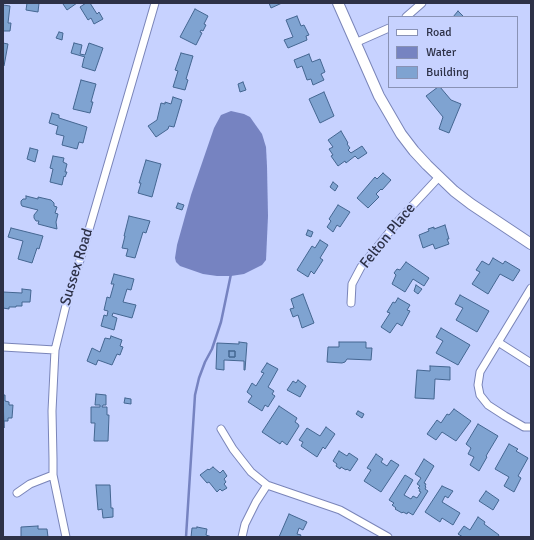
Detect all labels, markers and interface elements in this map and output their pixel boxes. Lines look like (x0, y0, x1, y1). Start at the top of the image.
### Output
legend (388, 16, 518, 88)
text: Road (426, 25, 452, 40)
text: Water (426, 45, 456, 60)
text: Building (426, 65, 469, 80)
street label: Felton Place (356, 200, 420, 272)
street label: Sussex Road (57, 226, 97, 308)

